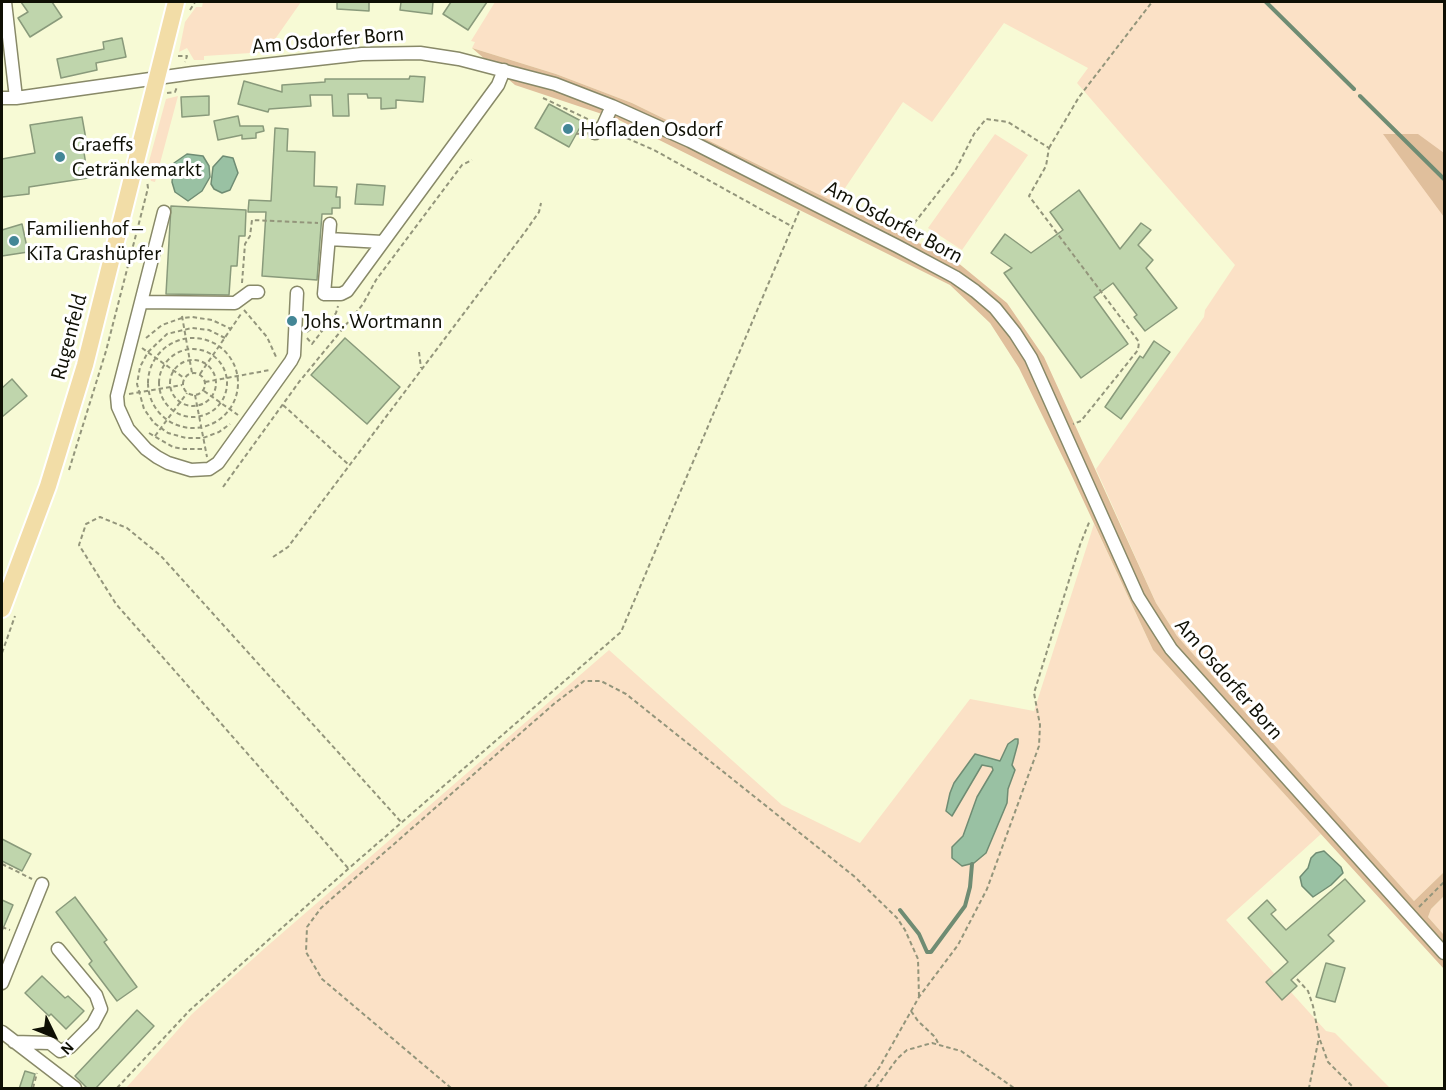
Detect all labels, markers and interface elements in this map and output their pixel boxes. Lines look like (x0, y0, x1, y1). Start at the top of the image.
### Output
street label: Am Osdorfer Born (251, 20, 405, 60)
place label: Hofladen Osdorf (580, 116, 722, 142)
marker: Hofladen Osdorf (561, 122, 575, 136)
place label: Graeffs Getränkemarkt (72, 131, 202, 182)
marker: Graeffs Getränkemarkt (53, 150, 67, 164)
street label: Am Osdorfer Born (820, 175, 968, 269)
place label: Familienhof – KiTa Grashüpfer (26, 215, 161, 266)
marker: Familienhof – KiTa Grashüpfer (7, 234, 21, 248)
street label: Rugenfeld (45, 291, 93, 383)
place label: Johs. Wortmann (304, 308, 442, 334)
marker: Johs. Wortmann (285, 314, 299, 328)
street label: Am Osdorfer Born (1169, 613, 1289, 745)
north arrow (24, 1006, 84, 1066)
text: N (58, 1039, 77, 1058)

